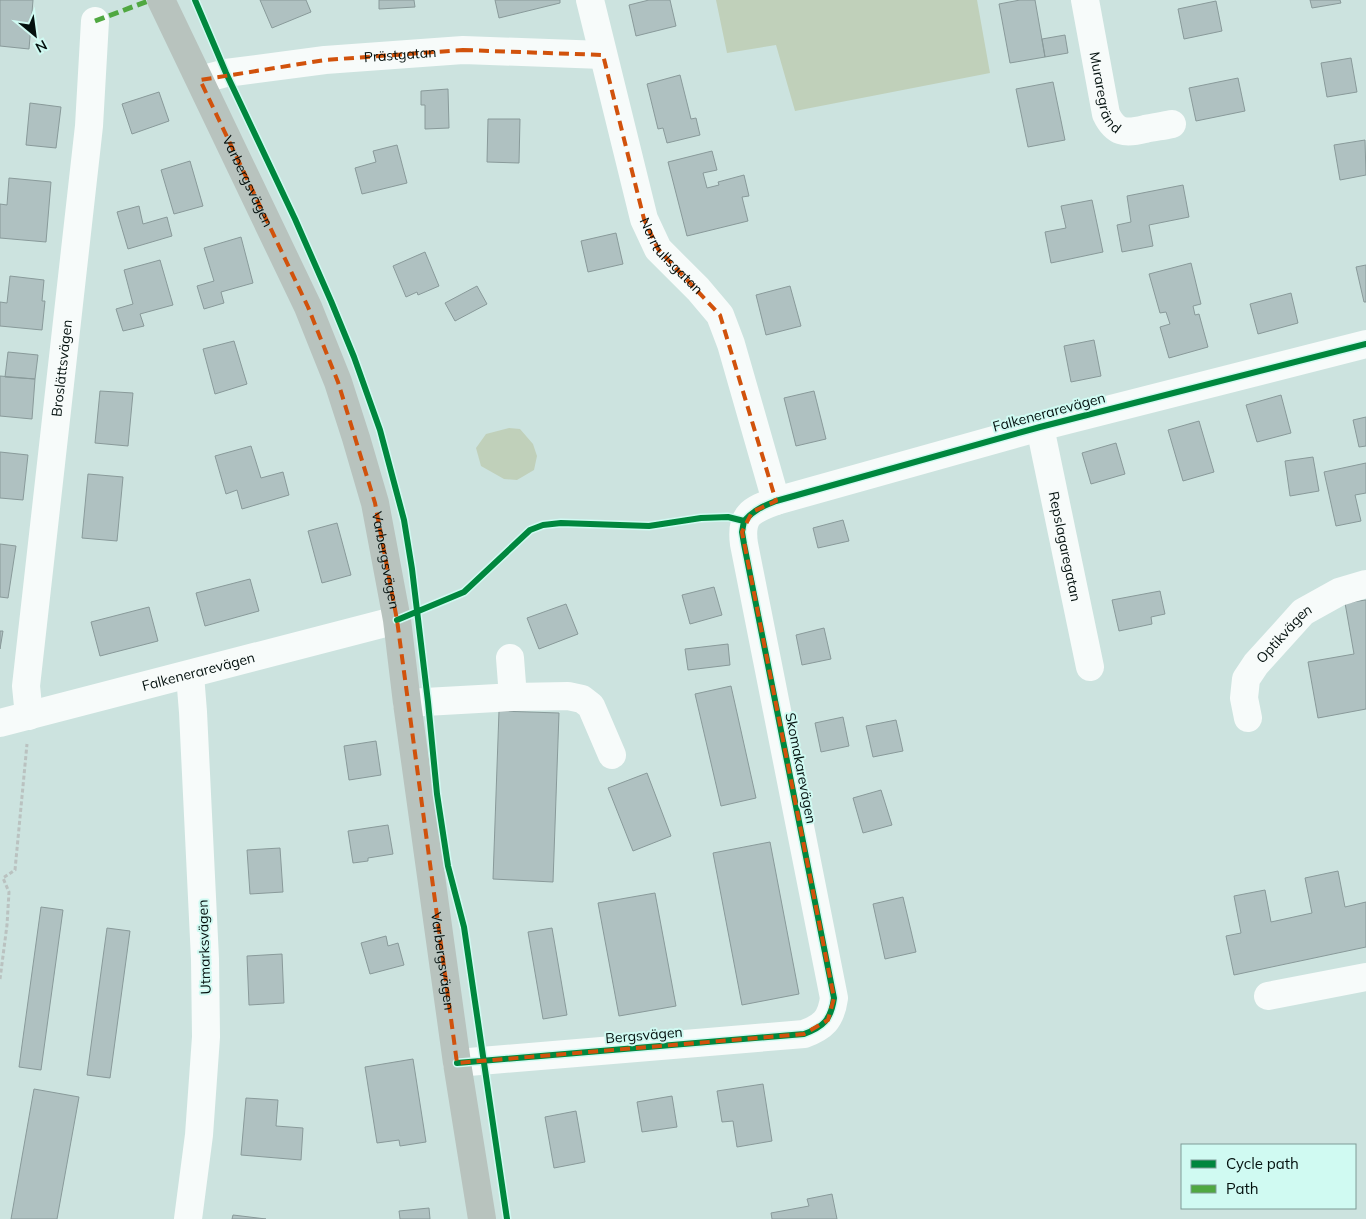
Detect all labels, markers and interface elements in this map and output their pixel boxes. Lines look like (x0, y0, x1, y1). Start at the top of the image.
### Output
north arrow (10, 10, 60, 60)
text: N (32, 36, 50, 57)
street label: Prästgatan (363, 43, 437, 66)
street label: Muraregränd (1086, 50, 1125, 138)
street label: Varbergsvägen (218, 133, 277, 230)
street label: Norrtullsgatan (636, 215, 707, 298)
street label: Broslättsvägen (47, 319, 76, 418)
street label: Falkenerarevägen (991, 388, 1107, 436)
street label: Repslagaregatan (1045, 490, 1085, 603)
street label: Varbergsvägen (368, 510, 404, 611)
street label: Optikvägen (1252, 600, 1315, 667)
street label: Falkenerarevägen (140, 648, 257, 695)
street label: Skomakarevägen (781, 711, 821, 825)
street label: Utmarksvägen (193, 899, 215, 995)
street label: Varbergsvägen (427, 911, 459, 1011)
street label: Bergsvägen (605, 1023, 683, 1047)
legend (1181, 1144, 1356, 1209)
text: Cycle path (1226, 1154, 1299, 1173)
text: Path (1226, 1179, 1258, 1198)

